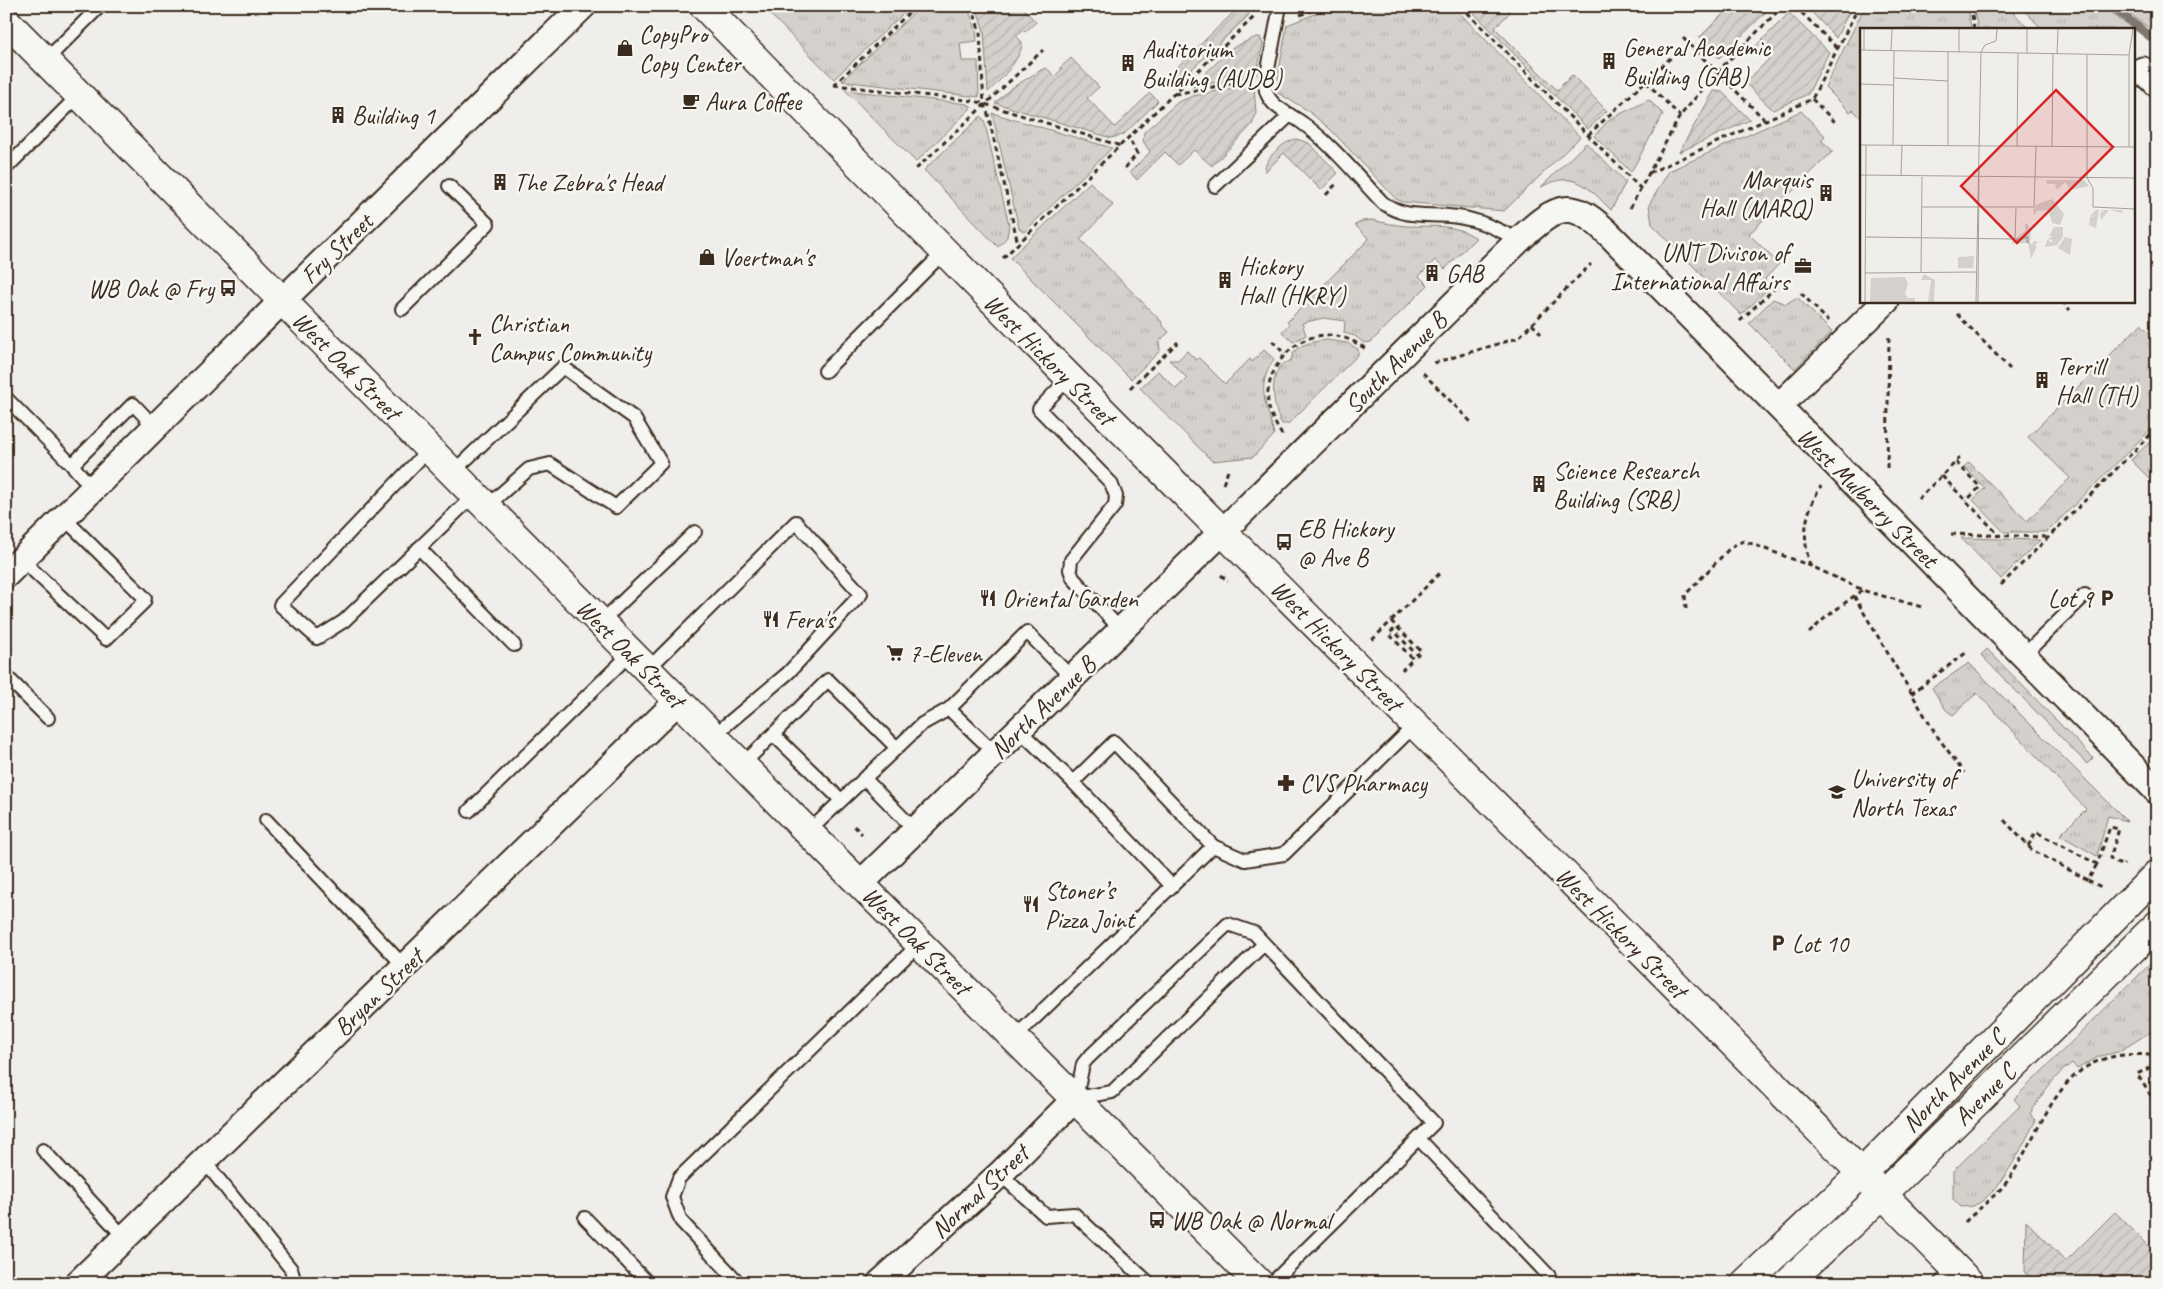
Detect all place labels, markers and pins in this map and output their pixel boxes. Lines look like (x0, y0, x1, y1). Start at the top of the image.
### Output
place label: CopyPro Copy Center (639, 19, 742, 80)
place label: General Academic Building (GAB) (1623, 32, 1771, 93)
place label: Auditorium Building (AUDB) (1142, 34, 1283, 95)
shop icon: CopyPro Copy Center (615, 38, 635, 58)
building icon: General Academic Building (GAB) (1599, 51, 1619, 71)
building icon: Auditorium Building (AUDB) (1118, 53, 1138, 73)
place label: Aura Coffee (705, 86, 803, 118)
cafe icon: Aura Coffee (681, 91, 701, 111)
place label: Building 1 (352, 100, 437, 132)
building icon: Building 1 (328, 105, 348, 125)
place label: Marquis Hall (MARQ) (1700, 164, 1814, 225)
place label: The Zebra's Head (514, 167, 667, 199)
building icon: The Zebra's Head (490, 172, 510, 192)
building icon: Marquis Hall (MARQ) (1816, 183, 1836, 203)
place label: UNT Divison of International Affairs (1610, 237, 1794, 298)
place label: Voertman's (721, 242, 816, 274)
shop icon: Voertman's (697, 247, 717, 267)
place label: Hickory Hall (HKRY) (1239, 251, 1347, 312)
office icon: UNT Divison of International Affairs (1793, 256, 1813, 276)
place label: GAB (1446, 258, 1485, 290)
building icon: GAB (1422, 263, 1442, 283)
building icon: Hickory Hall (HKRY) (1215, 270, 1235, 290)
place label: WB Oak @ Fry (88, 273, 215, 305)
bus stop icon: WB Oak @ Fry (218, 278, 238, 298)
place label: Christian Campus Community (489, 308, 652, 369)
church icon: Christian Campus Community (465, 327, 485, 347)
place label: Terrill Hall (TH) (2056, 351, 2139, 412)
building icon: Terrill Hall (TH) (2032, 370, 2052, 390)
place label: Science Research Building (SRB) (1553, 455, 1701, 516)
building icon: Science Research Building (SRB) (1529, 474, 1549, 494)
place label: EB Hickory @ Ave B (1298, 513, 1396, 574)
bus stop icon: EB Hickory @ Ave B (1274, 532, 1294, 552)
place label: Oriental Garden (1002, 583, 1138, 615)
place label: Lot 9 (2048, 583, 2095, 615)
restaurant icon: Oriental Garden (978, 588, 998, 608)
parking icon: Lot 9 (2097, 588, 2117, 608)
place label: Fera's (785, 604, 837, 636)
restaurant icon: Fera's (761, 609, 781, 629)
place label: 7-Eleven (909, 638, 983, 670)
supermarket icon: 7-Eleven (885, 643, 905, 663)
place label: University of North Texas (1851, 763, 1961, 824)
place label: CVS Pharmacy (1300, 768, 1428, 800)
pharmacy icon: CVS Pharmacy (1276, 773, 1296, 793)
school or university icon: University of North Texas (1827, 782, 1847, 802)
place label: Stoner’s Pizza Joint (1045, 875, 1137, 936)
restaurant icon: Stoner’s Pizza Joint (1021, 894, 1041, 914)
place label: Lot 10 (1792, 928, 1850, 960)
parking icon: Lot 10 (1768, 933, 1788, 953)
place label: WB Oak @ Normal (1171, 1205, 1336, 1237)
bus stop icon: WB Oak @ Normal (1147, 1210, 1167, 1230)

